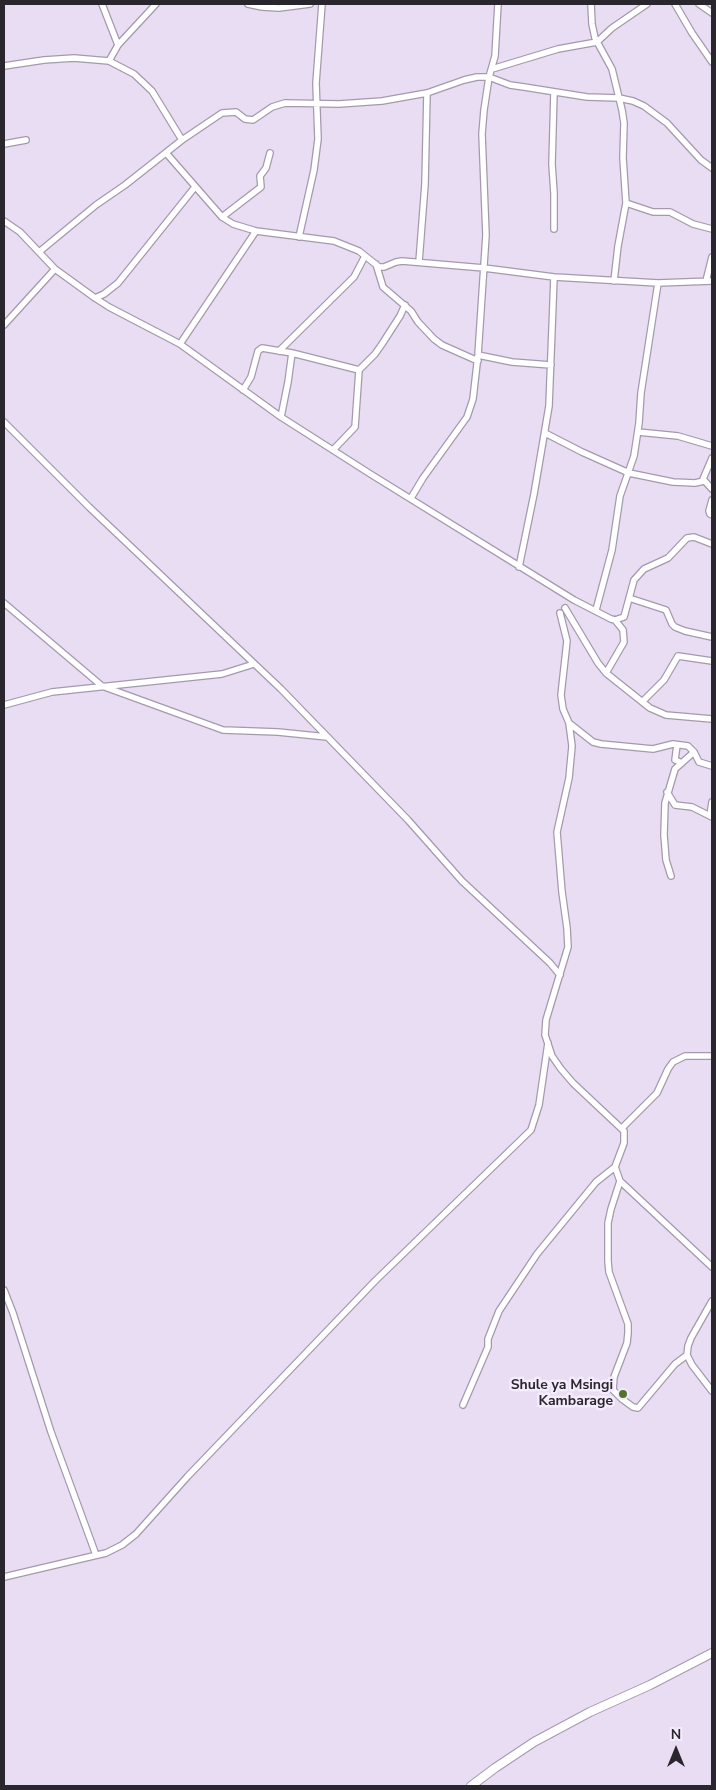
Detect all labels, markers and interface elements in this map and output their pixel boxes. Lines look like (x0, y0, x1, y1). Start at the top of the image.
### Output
place label: Shule ya Msingi Kambarage (511, 1378, 613, 1410)
marker: Shule ya Msingi Kambarage (617, 1388, 629, 1400)
north arrow (651, 1725, 701, 1775)
text: N (671, 1725, 681, 1744)

